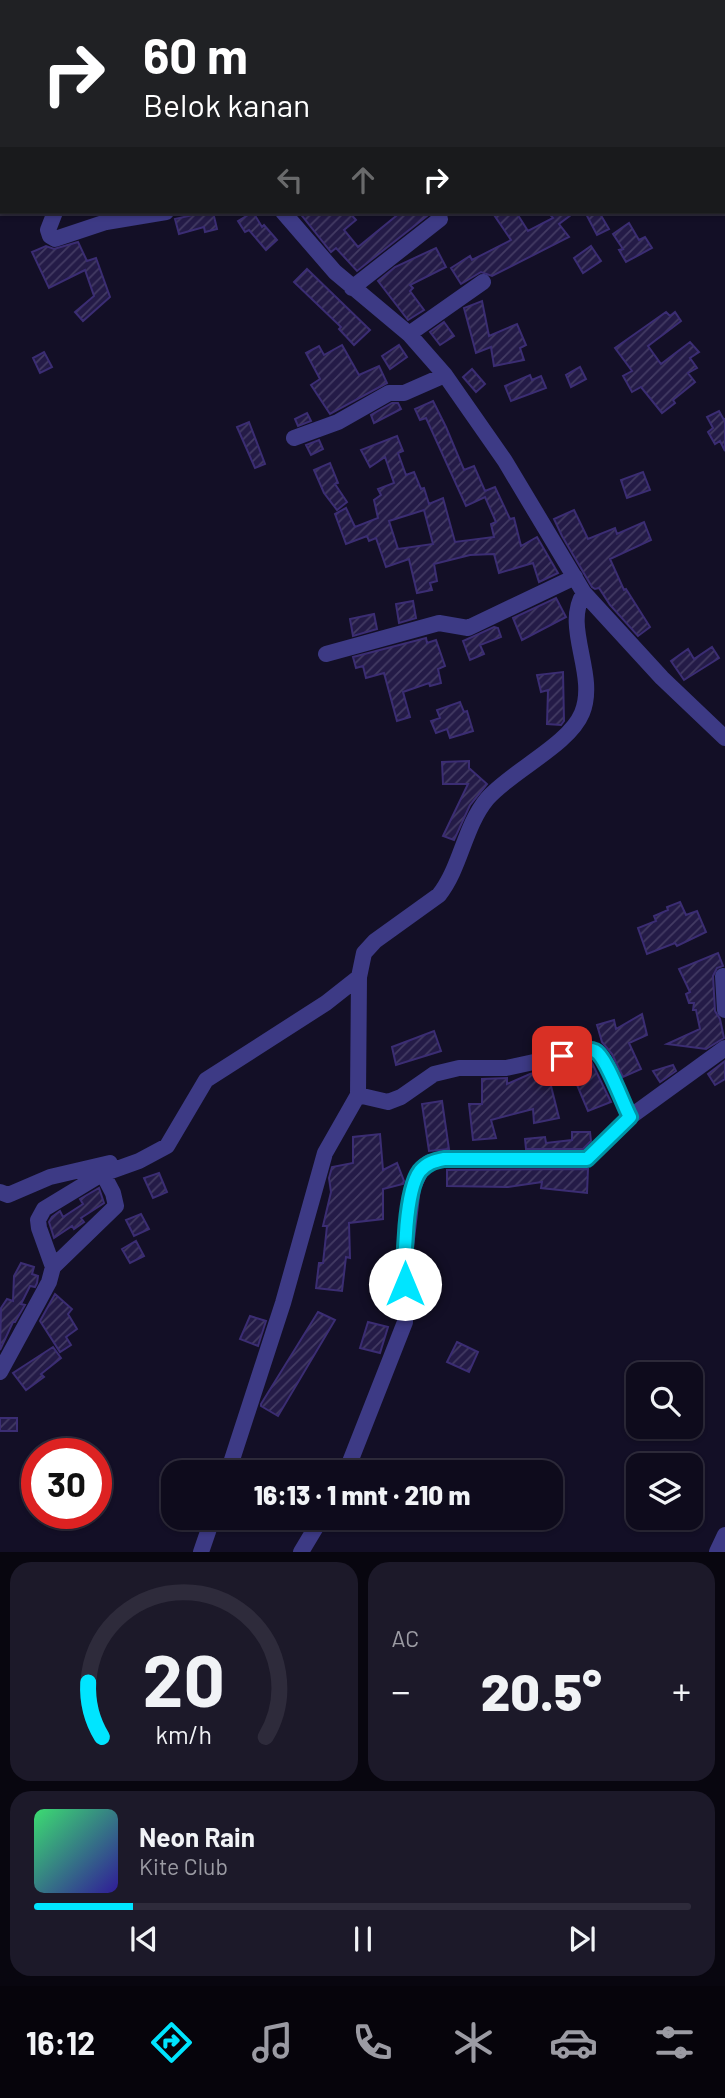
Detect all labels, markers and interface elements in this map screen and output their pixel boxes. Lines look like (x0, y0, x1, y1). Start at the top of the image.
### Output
text: 60 m (143, 25, 248, 84)
icon: right (28, 28, 119, 119)
text: Belok kanan (143, 85, 310, 123)
icon: left (271, 161, 309, 199)
icon: ahead (344, 161, 382, 199)
icon: right (417, 161, 455, 199)
pin (532, 1026, 592, 1086)
icon: arrive (543, 1037, 581, 1075)
position arrow (368, 1247, 442, 1321)
map controls (626, 1362, 703, 1530)
button: search (626, 1362, 703, 1439)
speed limit sign: 30 (21, 1438, 112, 1529)
button: layers (626, 1453, 703, 1530)
text: 16:13 · 1 mnt · 210 m (254, 1479, 470, 1510)
text: AC (392, 1624, 419, 1652)
text: 20 (143, 1635, 225, 1723)
text: 20.5° (481, 1659, 602, 1721)
text: − (392, 1667, 411, 1713)
text: + (672, 1667, 691, 1713)
text: km/h (155, 1719, 212, 1749)
text: Neon Rain (139, 1821, 255, 1852)
text: Kite Club (139, 1852, 228, 1880)
icon: previous (125, 1920, 163, 1958)
icon: pause (344, 1920, 382, 1958)
icon: next (563, 1920, 601, 1958)
icon: directions (147, 2018, 196, 2067)
icon: music (248, 2018, 297, 2067)
icon: phone (348, 2018, 397, 2067)
icon: climate (449, 2018, 498, 2067)
icon: car (549, 2018, 598, 2067)
icon: filters (650, 2018, 699, 2067)
text: 16:12 (26, 2023, 95, 2061)

